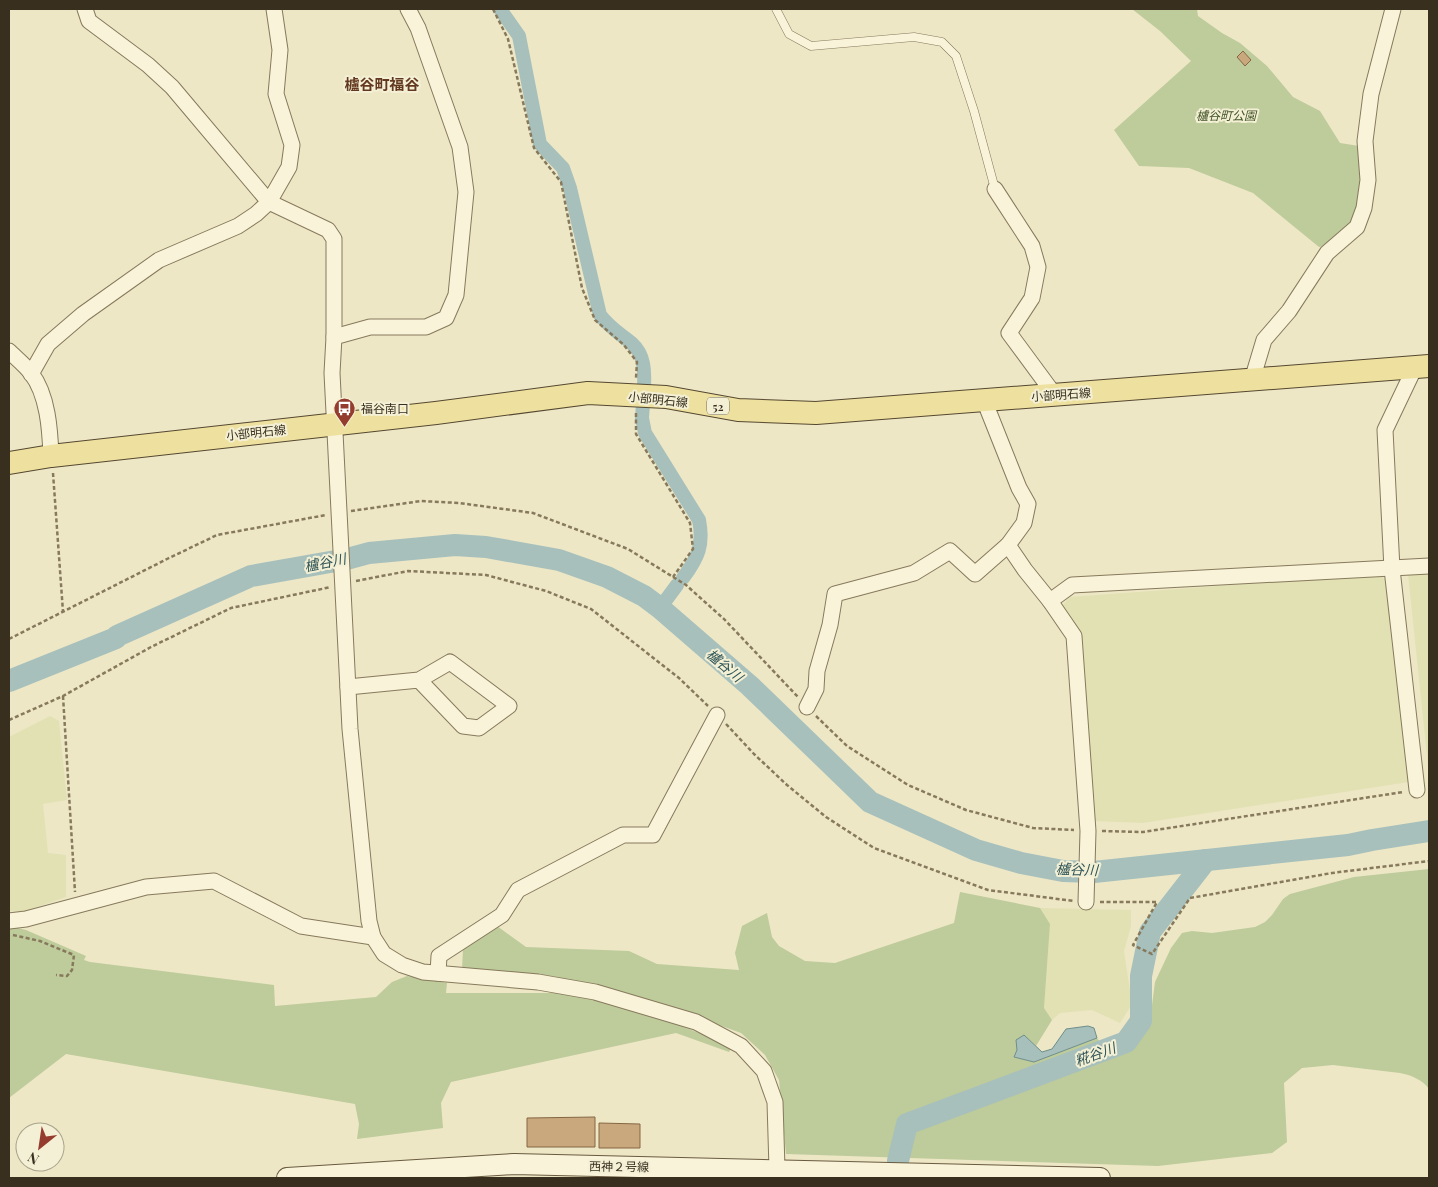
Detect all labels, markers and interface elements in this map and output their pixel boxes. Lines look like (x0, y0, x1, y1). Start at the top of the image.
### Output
district label: 櫨谷町福谷 (344, 74, 420, 94)
park label: 櫨谷町公園 (1196, 107, 1258, 123)
street label: 小部明石線 (1031, 384, 1091, 404)
street label: 小部明石線 (627, 388, 689, 410)
bus stop icon: 福谷南口 (333, 396, 357, 427)
road number: 52 (707, 398, 729, 414)
place label: 福谷南口 (361, 400, 409, 416)
street label: 小部明石線 (225, 421, 287, 443)
water label: 櫨谷川 (303, 548, 349, 575)
water label: 櫨谷川 (703, 644, 749, 687)
water label: 櫨谷川 (1056, 859, 1100, 879)
water label: 糀谷川 (1072, 1037, 1120, 1070)
north arrow (15, 1122, 65, 1172)
text: N (24, 1148, 42, 1169)
street label: 西神２号線 (589, 1157, 649, 1175)

